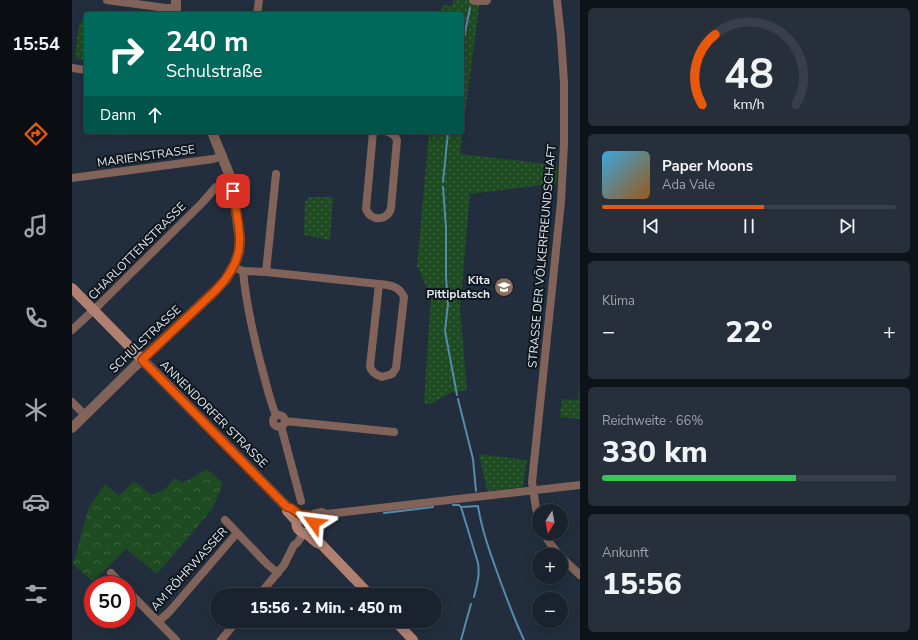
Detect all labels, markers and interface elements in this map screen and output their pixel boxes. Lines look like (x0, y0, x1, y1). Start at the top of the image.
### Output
text: 240 m (166, 23, 249, 61)
icon: right (100, 28, 152, 80)
text: 15:54 (12, 32, 60, 56)
text: 48 (724, 46, 774, 103)
text: Schulstraße (166, 59, 262, 83)
text: km/h (733, 95, 765, 114)
icon: ahead (144, 104, 166, 126)
text: Dann (100, 105, 136, 125)
icon: directions (22, 120, 50, 148)
street label: MARIENSTRASSE (96, 141, 196, 171)
street label: STRASSE DER VÖLKERFREUNDSCHAFT (524, 143, 560, 368)
text: Paper Moons (662, 156, 753, 176)
pin (216, 174, 250, 208)
text: Ada Vale (662, 176, 715, 194)
icon: arrive (222, 180, 244, 202)
street label: CHARLOTTENSTRASSE (85, 199, 189, 303)
icon: music (22, 212, 50, 240)
icon: previous (640, 215, 662, 237)
icon: pause (738, 215, 760, 237)
icon: next (836, 215, 858, 237)
place label: Kita Pittiplatsch (426, 272, 490, 302)
school or university icon: Kita Pittiplatsch (493, 276, 515, 298)
text: Klima (602, 292, 635, 310)
street label: SCHULSTRASSE (106, 302, 184, 376)
icon: phone (22, 304, 50, 332)
text: 22° (725, 312, 773, 353)
text: − (602, 317, 615, 347)
text: + (883, 317, 896, 347)
street label: ANNENDORFER STRASSE (157, 357, 271, 471)
icon: climate (22, 396, 50, 424)
text: Reichweite · 66% (602, 412, 703, 430)
text: 330 km (602, 432, 708, 473)
icon: car (22, 488, 50, 516)
position arrow (293, 502, 335, 544)
north arrow (532, 504, 568, 540)
map controls (532, 504, 568, 628)
street label: AM RÖHRWASSER (147, 524, 231, 614)
text: Ankunft (602, 544, 649, 562)
button: + (532, 548, 568, 584)
text: 15:56 (602, 564, 682, 605)
speed limit sign: 50 (84, 576, 136, 628)
icon: filters (22, 580, 50, 608)
button: − (532, 592, 568, 628)
text: 15:56 · 2 Min. · 450 m (250, 598, 402, 618)

